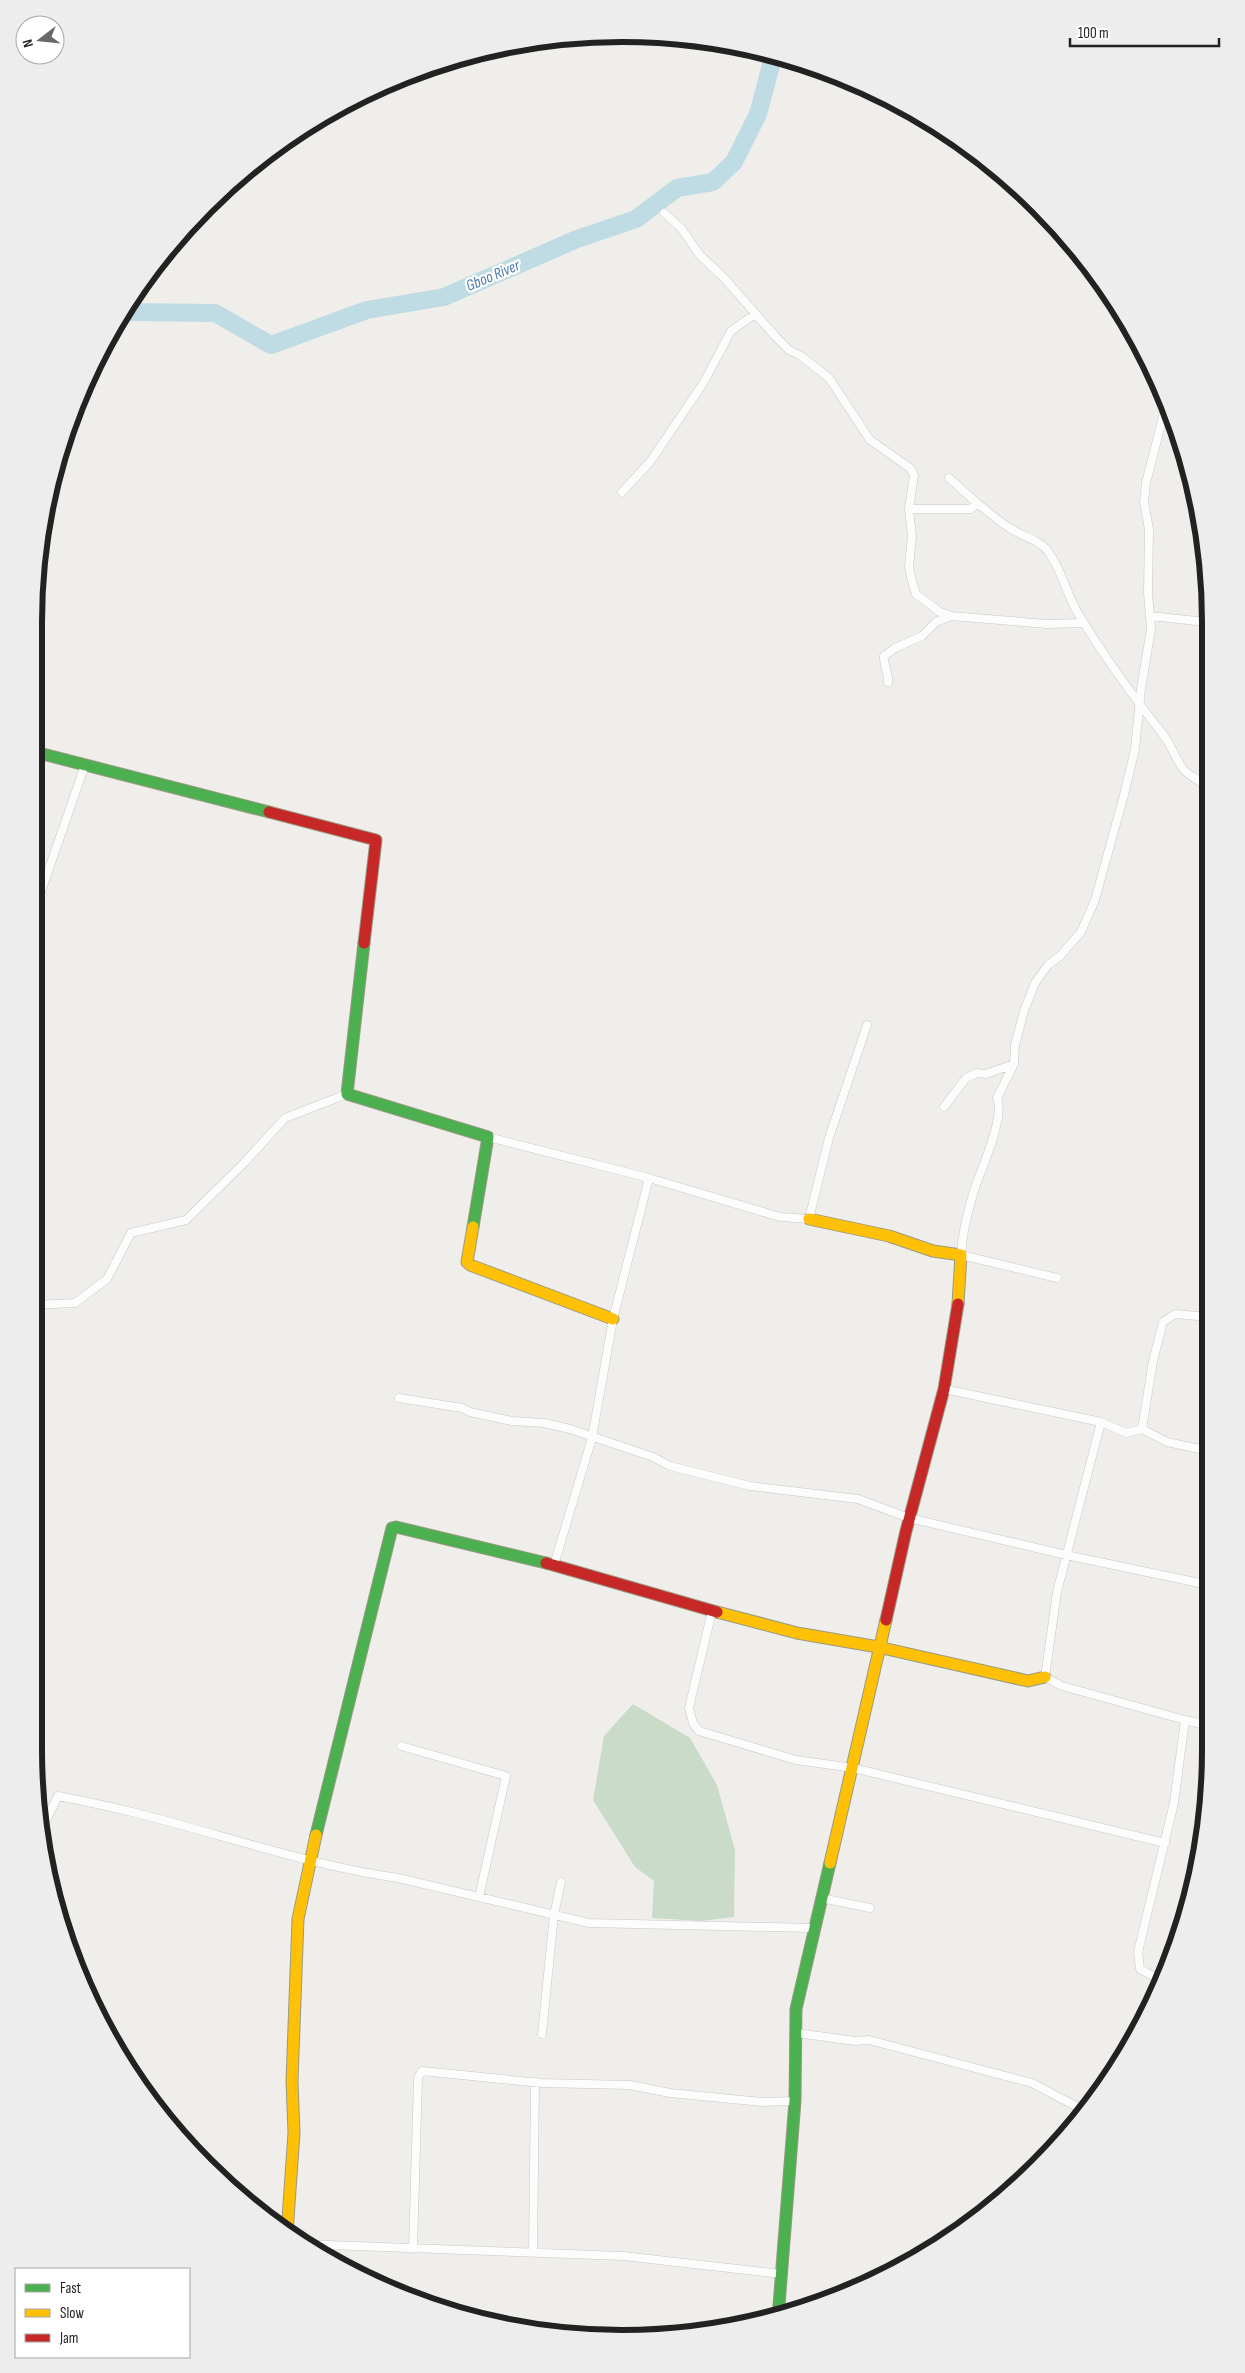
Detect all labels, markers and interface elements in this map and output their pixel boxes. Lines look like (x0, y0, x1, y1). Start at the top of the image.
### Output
north arrow (15, 15, 65, 65)
scale bar (1070, 15, 1219, 47)
text: 100 m (1078, 24, 1109, 43)
text: N (19, 38, 37, 49)
water label: Gboo River (463, 256, 523, 296)
legend (15, 2268, 190, 2358)
text: Fast (60, 2279, 82, 2298)
text: Slow (60, 2304, 84, 2323)
text: Jam (59, 2329, 78, 2348)

